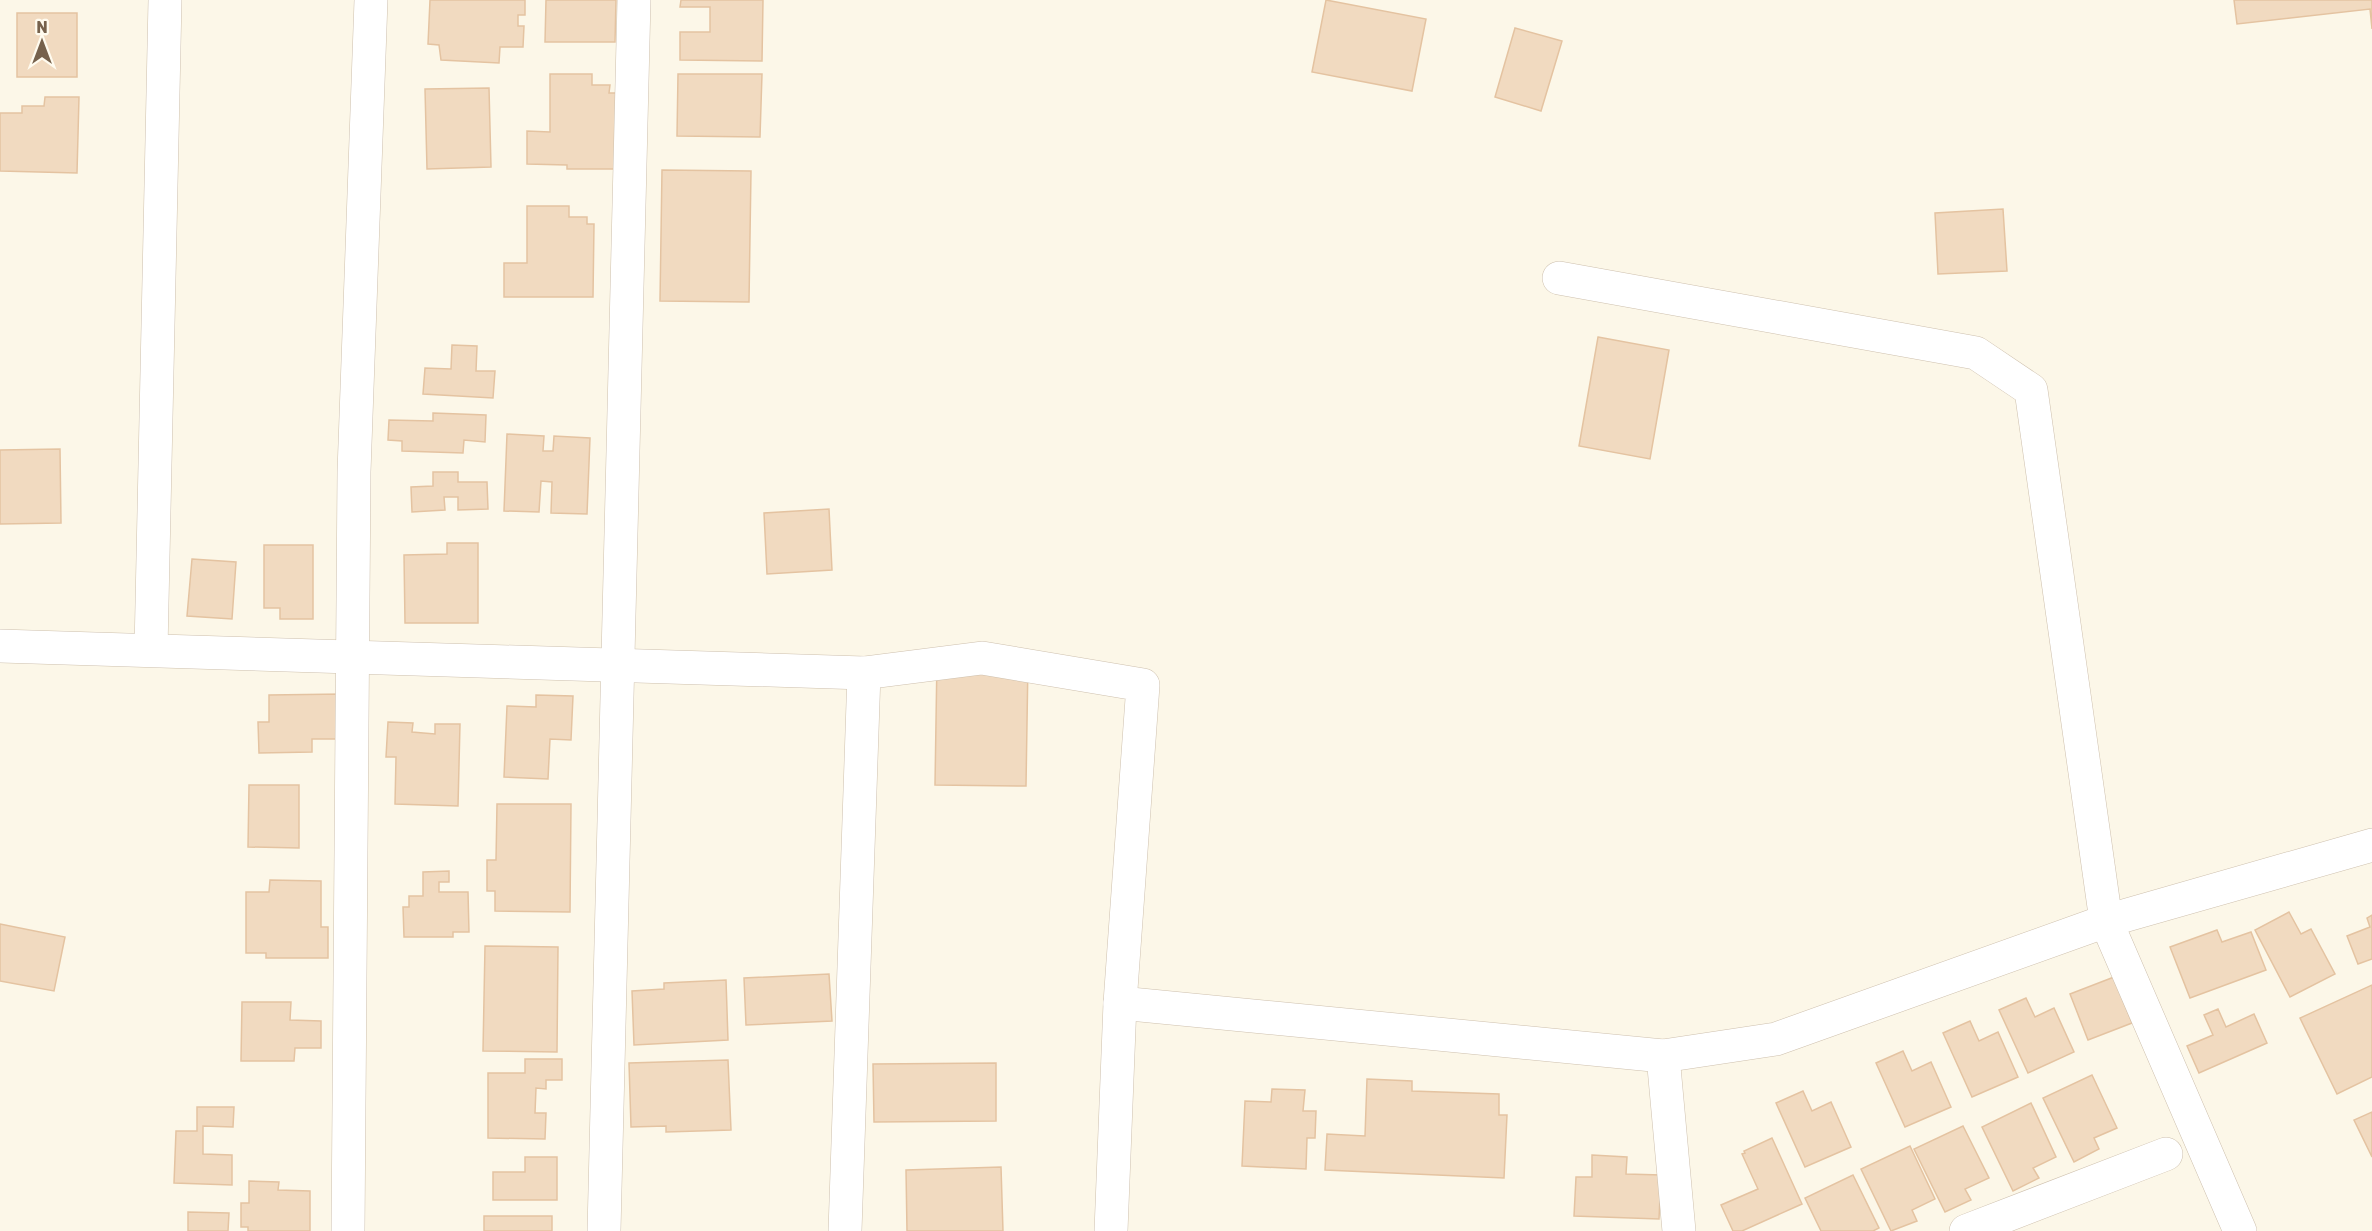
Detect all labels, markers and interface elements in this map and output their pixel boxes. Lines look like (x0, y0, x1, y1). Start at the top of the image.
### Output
north arrow (12, 12, 72, 72)
text: N (36, 18, 48, 37)

